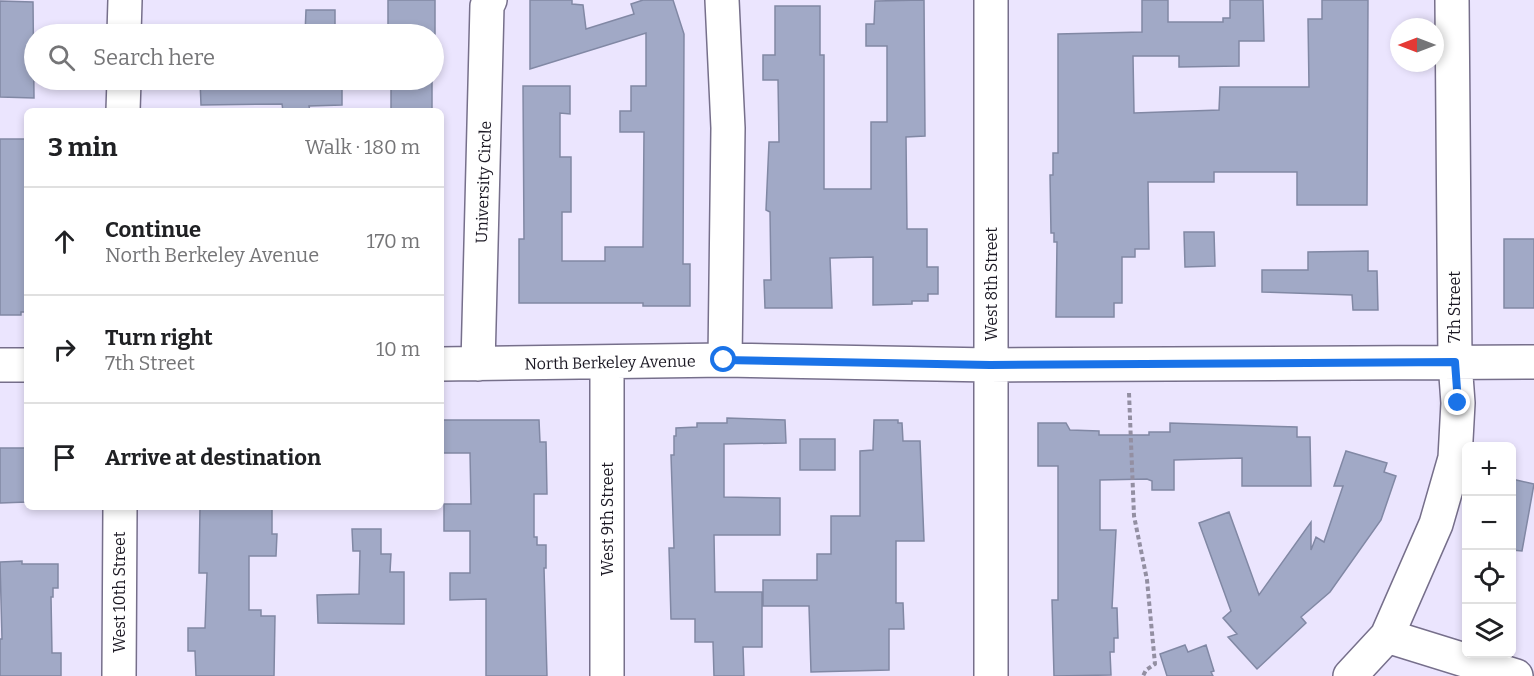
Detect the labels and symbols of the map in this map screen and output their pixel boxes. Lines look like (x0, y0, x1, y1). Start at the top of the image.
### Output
north arrow (1390, 18, 1444, 72)
street label: University Circle (472, 120, 495, 244)
street label: West 8th Street (982, 227, 1001, 341)
street label: 7th Street (1445, 271, 1464, 343)
route start (710, 346, 736, 372)
street label: North Berkeley Avenue (524, 352, 696, 373)
route end (1444, 389, 1470, 415)
street label: West 9th Street (598, 462, 617, 576)
street label: West 10th Street (110, 531, 129, 653)

